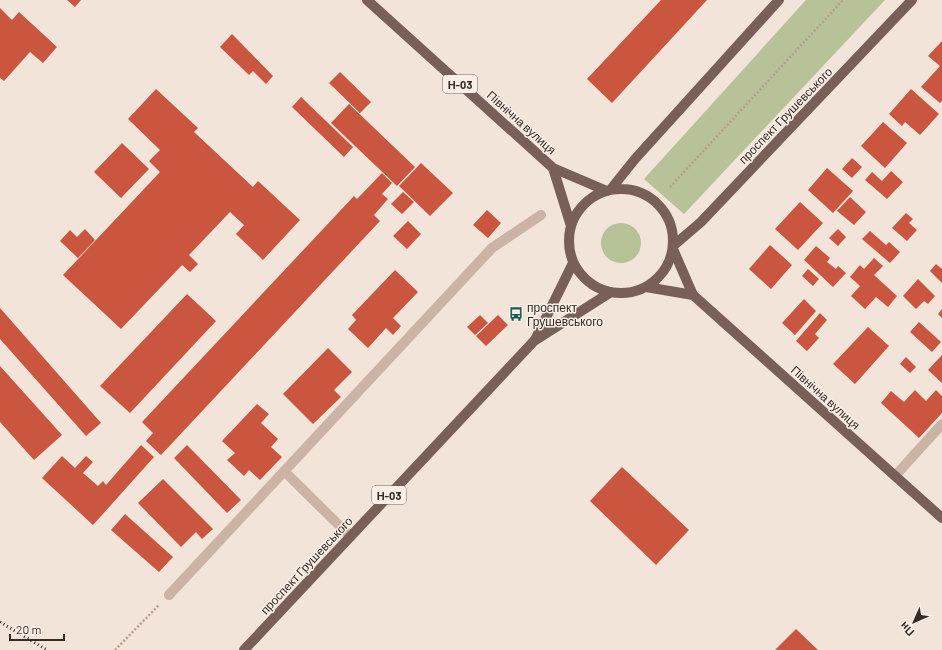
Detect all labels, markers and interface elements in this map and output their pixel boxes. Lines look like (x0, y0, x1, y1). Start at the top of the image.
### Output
street label: проспект Грушевського (735, 64, 836, 167)
road number: Н-03 (443, 75, 477, 93)
street label: Північна вулиця (484, 87, 559, 157)
place label: проспект Грушевського (527, 300, 603, 329)
bus stop icon: проспект Грушевського (508, 306, 524, 322)
street label: Північна вулиця (788, 362, 863, 432)
road number: Н-03 (372, 486, 406, 504)
street label: проспект Грушевського (257, 513, 356, 617)
north arrow (894, 602, 934, 642)
scale bar (10, 616, 64, 642)
text: Пн (897, 620, 916, 639)
text: 20 m (16, 622, 42, 636)

